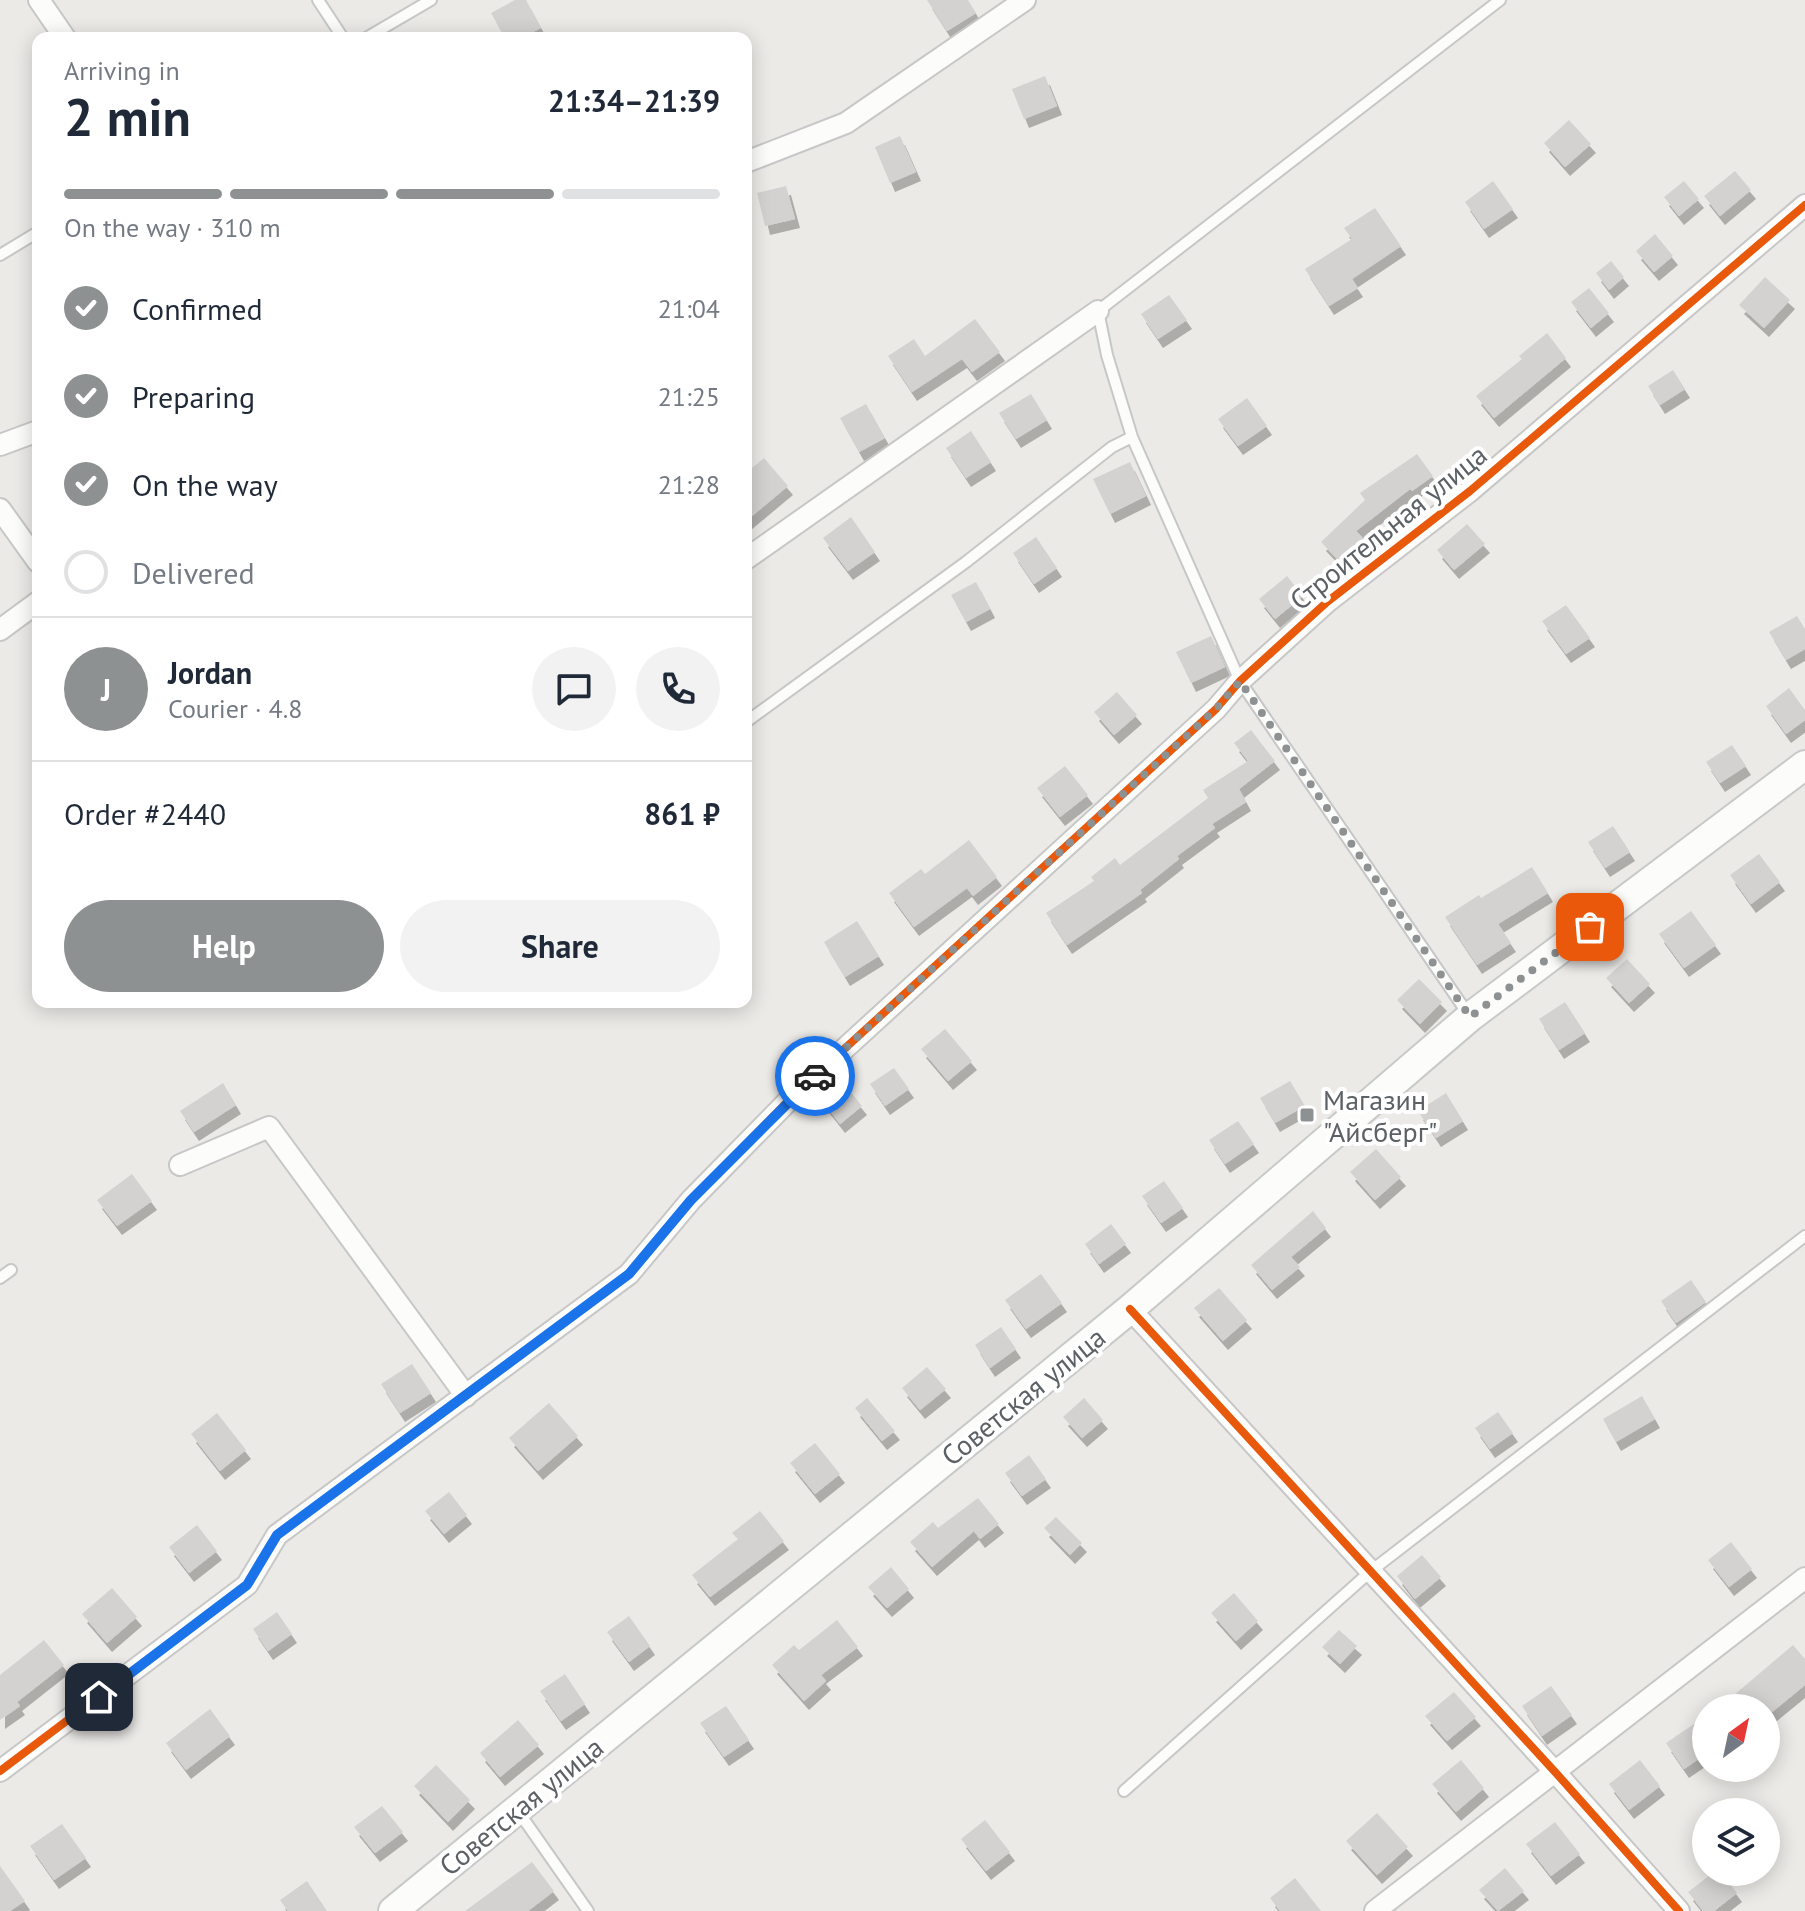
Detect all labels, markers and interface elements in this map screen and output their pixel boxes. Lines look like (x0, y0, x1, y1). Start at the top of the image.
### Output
text: Arriving in (64, 54, 180, 87)
text: 21:34–21:39 (548, 81, 720, 120)
text: 2 min (64, 83, 191, 150)
text: On the way · 310 m (64, 211, 281, 244)
icon: check (64, 286, 108, 330)
text: Confirmed (132, 289, 263, 328)
text: 21:04 (658, 292, 720, 325)
icon: check (64, 374, 108, 418)
text: Preparing (132, 377, 255, 416)
text: 21:25 (658, 380, 720, 413)
street label: Строительная улица (1282, 436, 1494, 618)
icon: check (64, 462, 108, 506)
text: On the way (132, 465, 278, 504)
text: 21:28 (658, 468, 720, 501)
text: Delivered (132, 553, 255, 592)
button: chat (532, 647, 616, 731)
button: phone (636, 647, 720, 731)
text: Jordan (168, 653, 252, 692)
text: J (101, 670, 111, 709)
text: Courier · 4.8 (168, 692, 302, 725)
text: Order #2440 (64, 794, 226, 833)
text: 861 ₽ (644, 794, 720, 833)
pin (1556, 893, 1624, 961)
button: Help (64, 900, 384, 992)
button: Share (400, 900, 720, 992)
icon: bag (1568, 905, 1612, 949)
courier (775, 1036, 855, 1116)
icon: car (793, 1054, 837, 1098)
place label: Магазин "Айсберг" (1323, 1081, 1437, 1150)
marker: Магазин "Айсберг" (1298, 1106, 1316, 1124)
street label: Советская улица (933, 1318, 1113, 1474)
pin (65, 1663, 133, 1731)
icon: home (77, 1675, 121, 1719)
north arrow (1692, 1694, 1780, 1782)
map controls (1692, 1694, 1780, 1886)
street label: Советская улица (431, 1728, 611, 1884)
button: layers (1692, 1798, 1780, 1886)

